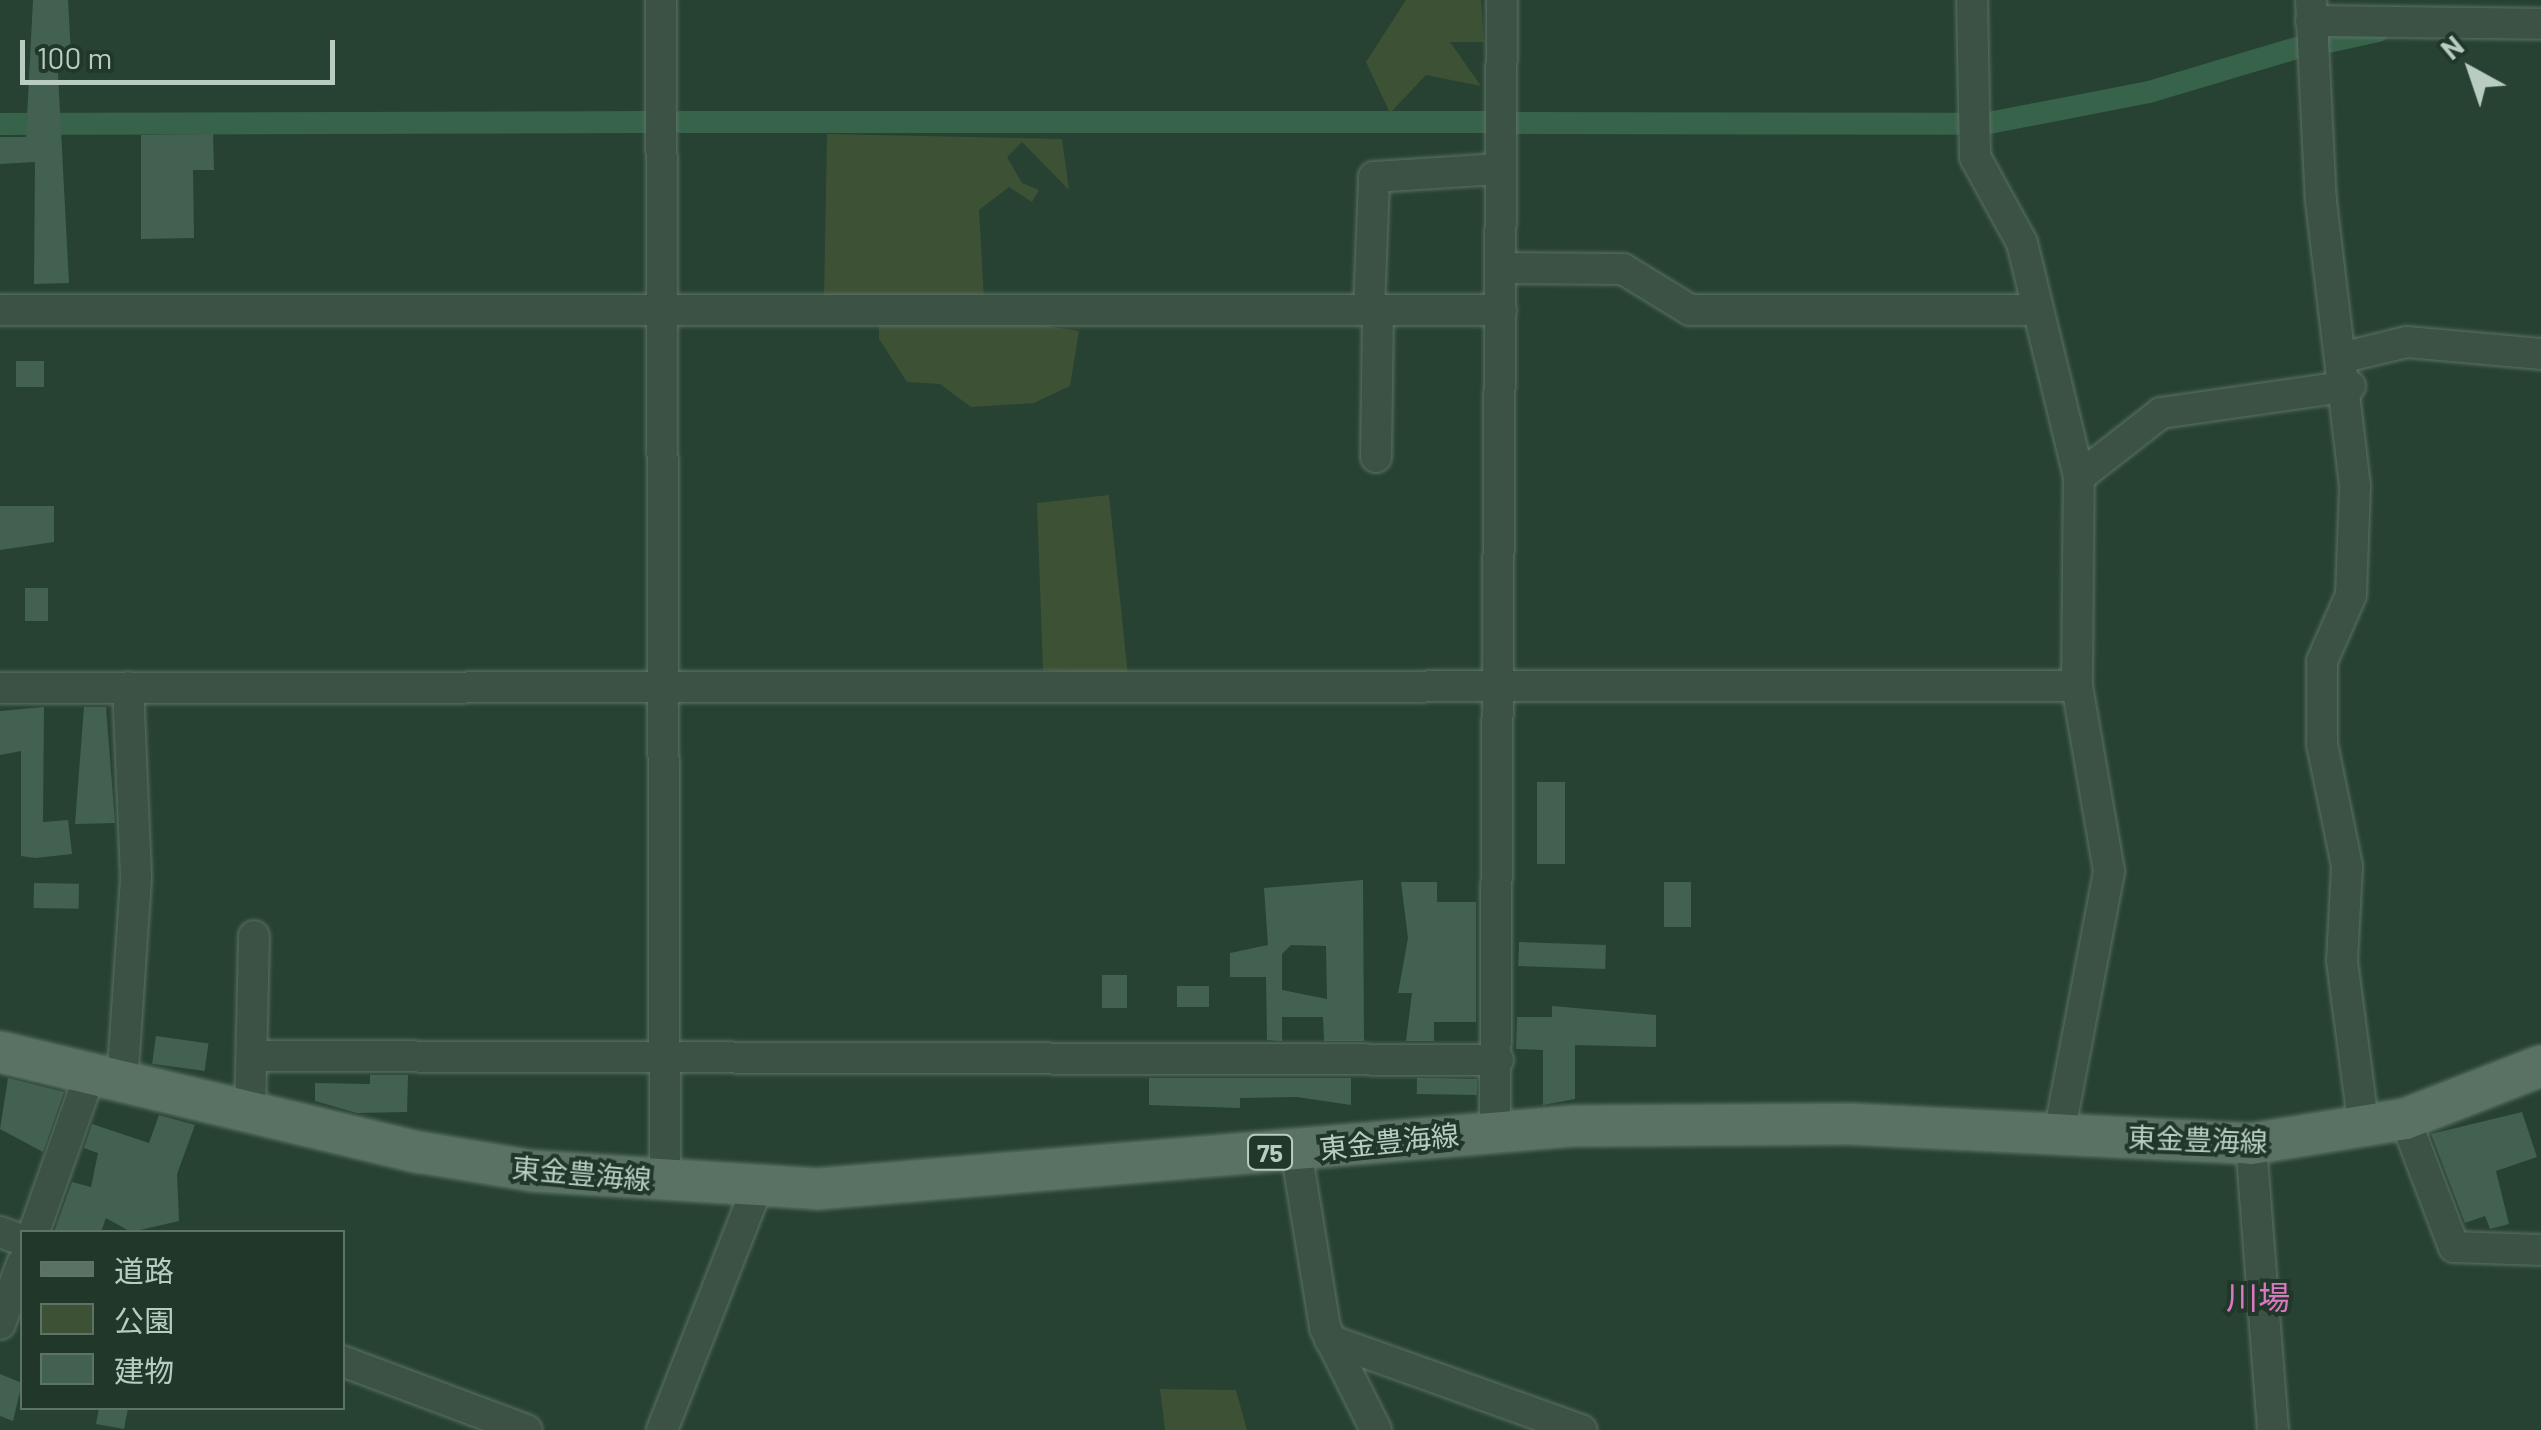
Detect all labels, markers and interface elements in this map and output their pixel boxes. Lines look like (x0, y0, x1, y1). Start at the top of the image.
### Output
scale bar (25, 20, 340, 82)
north arrow (2421, 20, 2521, 120)
text: N (2434, 28, 2470, 66)
text: 100 m (37, 39, 112, 75)
street label: 東金豊海線 (1318, 1117, 1460, 1165)
street label: 東金豊海線 (2127, 1120, 2269, 1158)
road number: 75 (1245, 1132, 1295, 1172)
street label: 東金豊海線 (511, 1150, 653, 1196)
legend (20, 1230, 345, 1410)
text: 道路 (114, 1252, 174, 1288)
district label: 川場 (2226, 1277, 2290, 1315)
text: 公園 (114, 1302, 174, 1338)
text: 建物 (114, 1352, 174, 1388)

